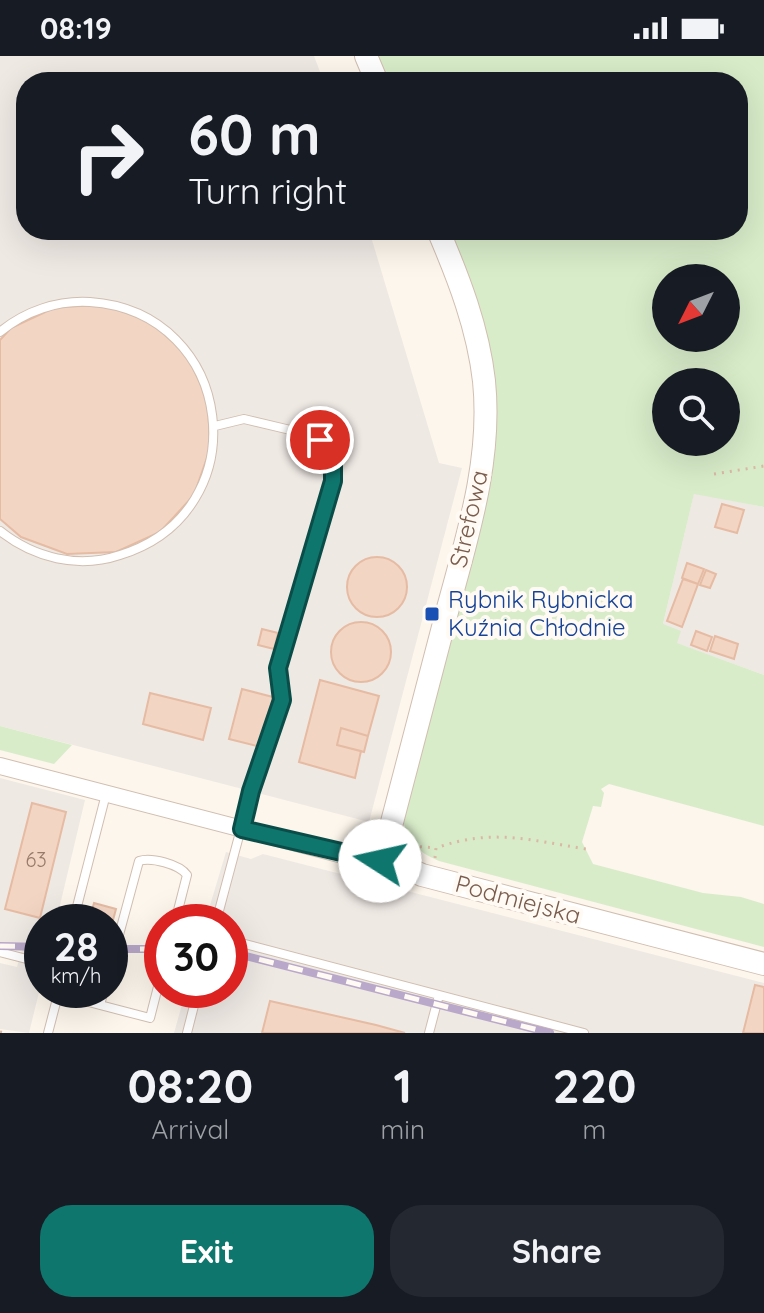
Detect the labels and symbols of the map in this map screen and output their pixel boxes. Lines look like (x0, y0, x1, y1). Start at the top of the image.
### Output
north arrow (652, 264, 740, 352)
pin (286, 406, 354, 474)
street label: Strefowa (442, 467, 494, 570)
place label: Rybnik Rybnicka Kuźnia Chłodnie (448, 584, 634, 642)
marker: Rybnik Rybnicka Kuźnia Chłodnie (423, 605, 441, 623)
position arrow (338, 819, 422, 903)
house number: 63 (25, 847, 47, 872)
street label: Podmiejska (452, 868, 584, 930)
speed limit sign: 30 (144, 904, 248, 1008)

